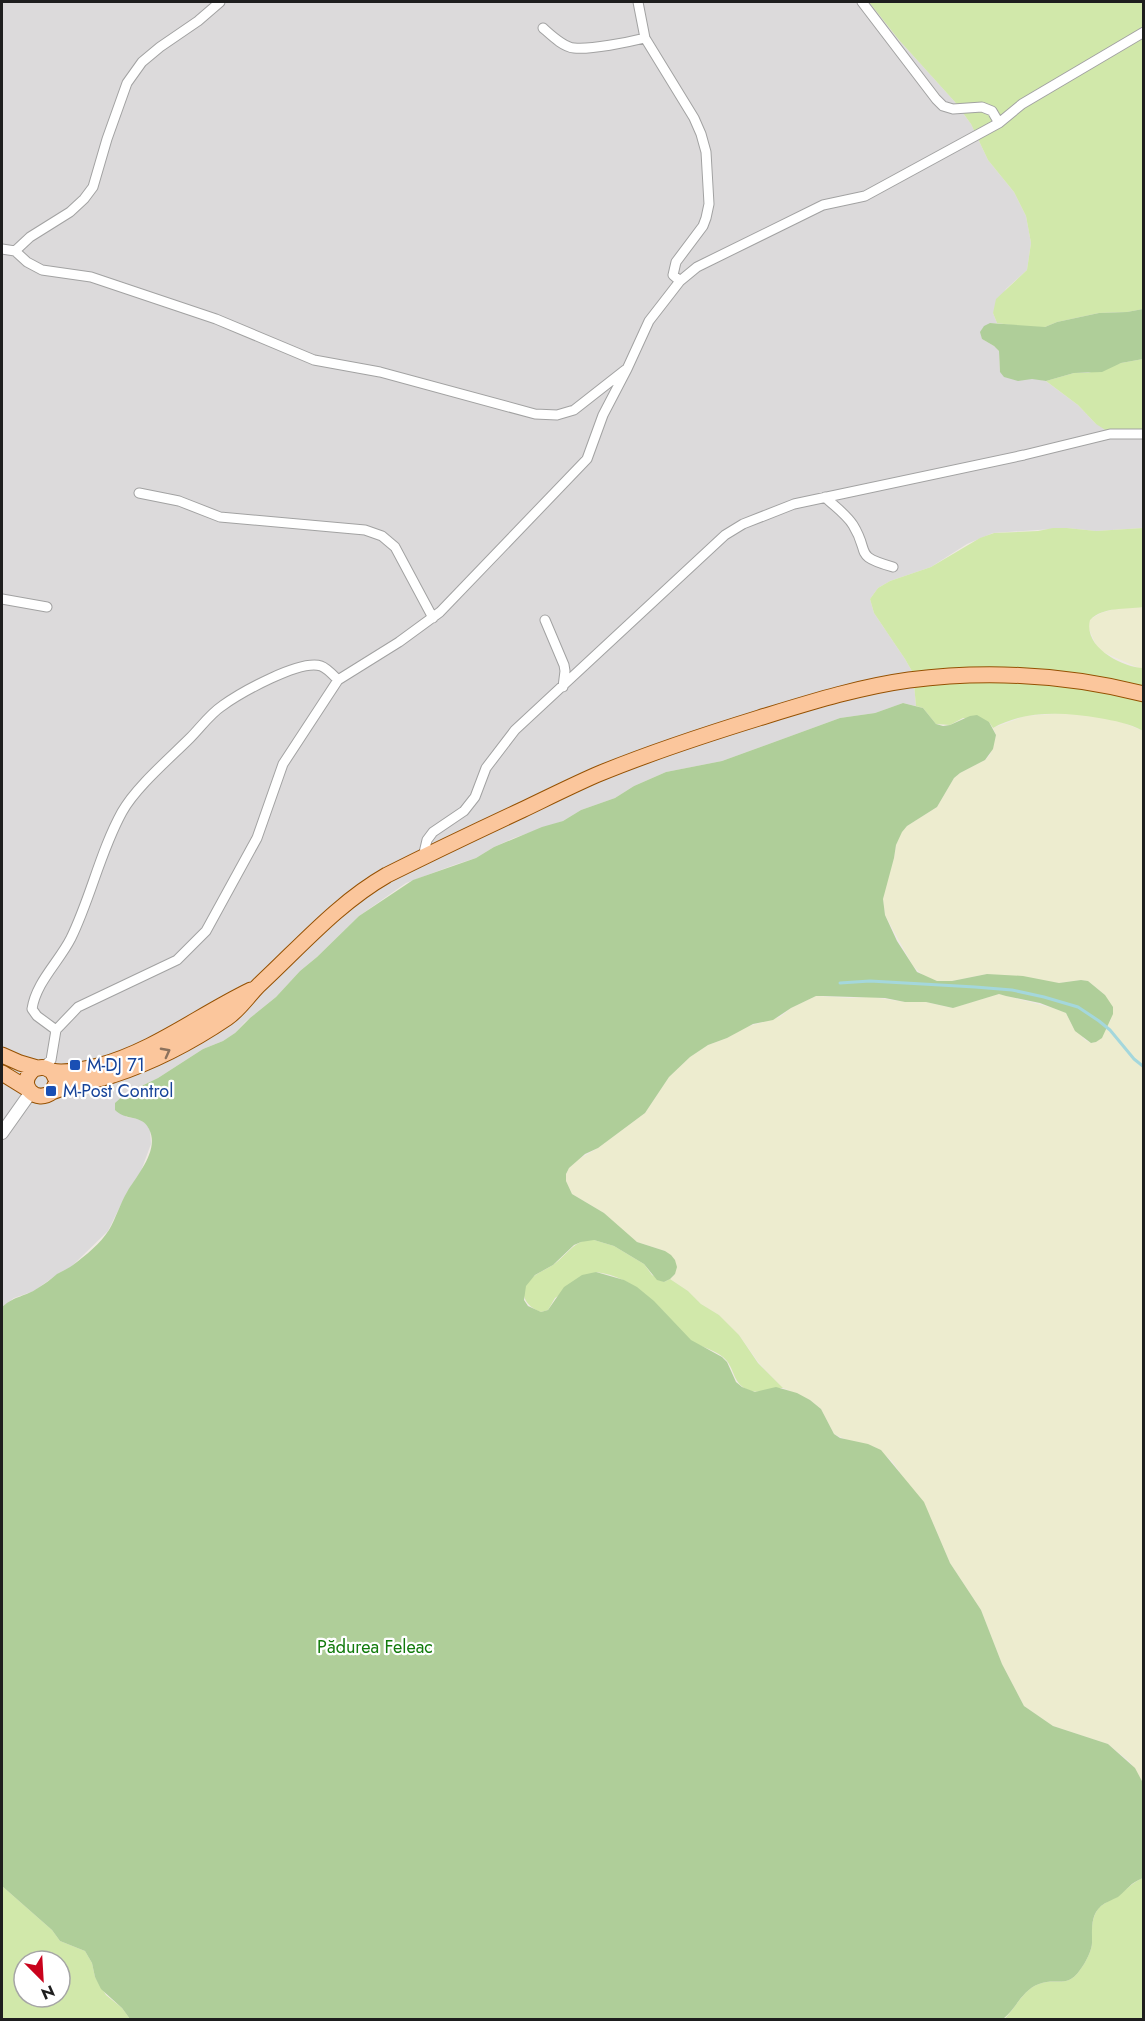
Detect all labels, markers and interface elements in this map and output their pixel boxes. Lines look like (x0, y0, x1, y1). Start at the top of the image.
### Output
one-way arrow (160, 1048, 171, 1059)
place label: M-DJ 71 (87, 1052, 145, 1078)
marker: M-DJ 71 (68, 1058, 82, 1072)
place label: M-Post Control (63, 1078, 173, 1104)
marker: M-Post Control (44, 1084, 58, 1098)
park label: Pădurea Feleac (317, 1634, 433, 1660)
north arrow (12, 1949, 72, 2009)
text: N (37, 1979, 58, 2005)

